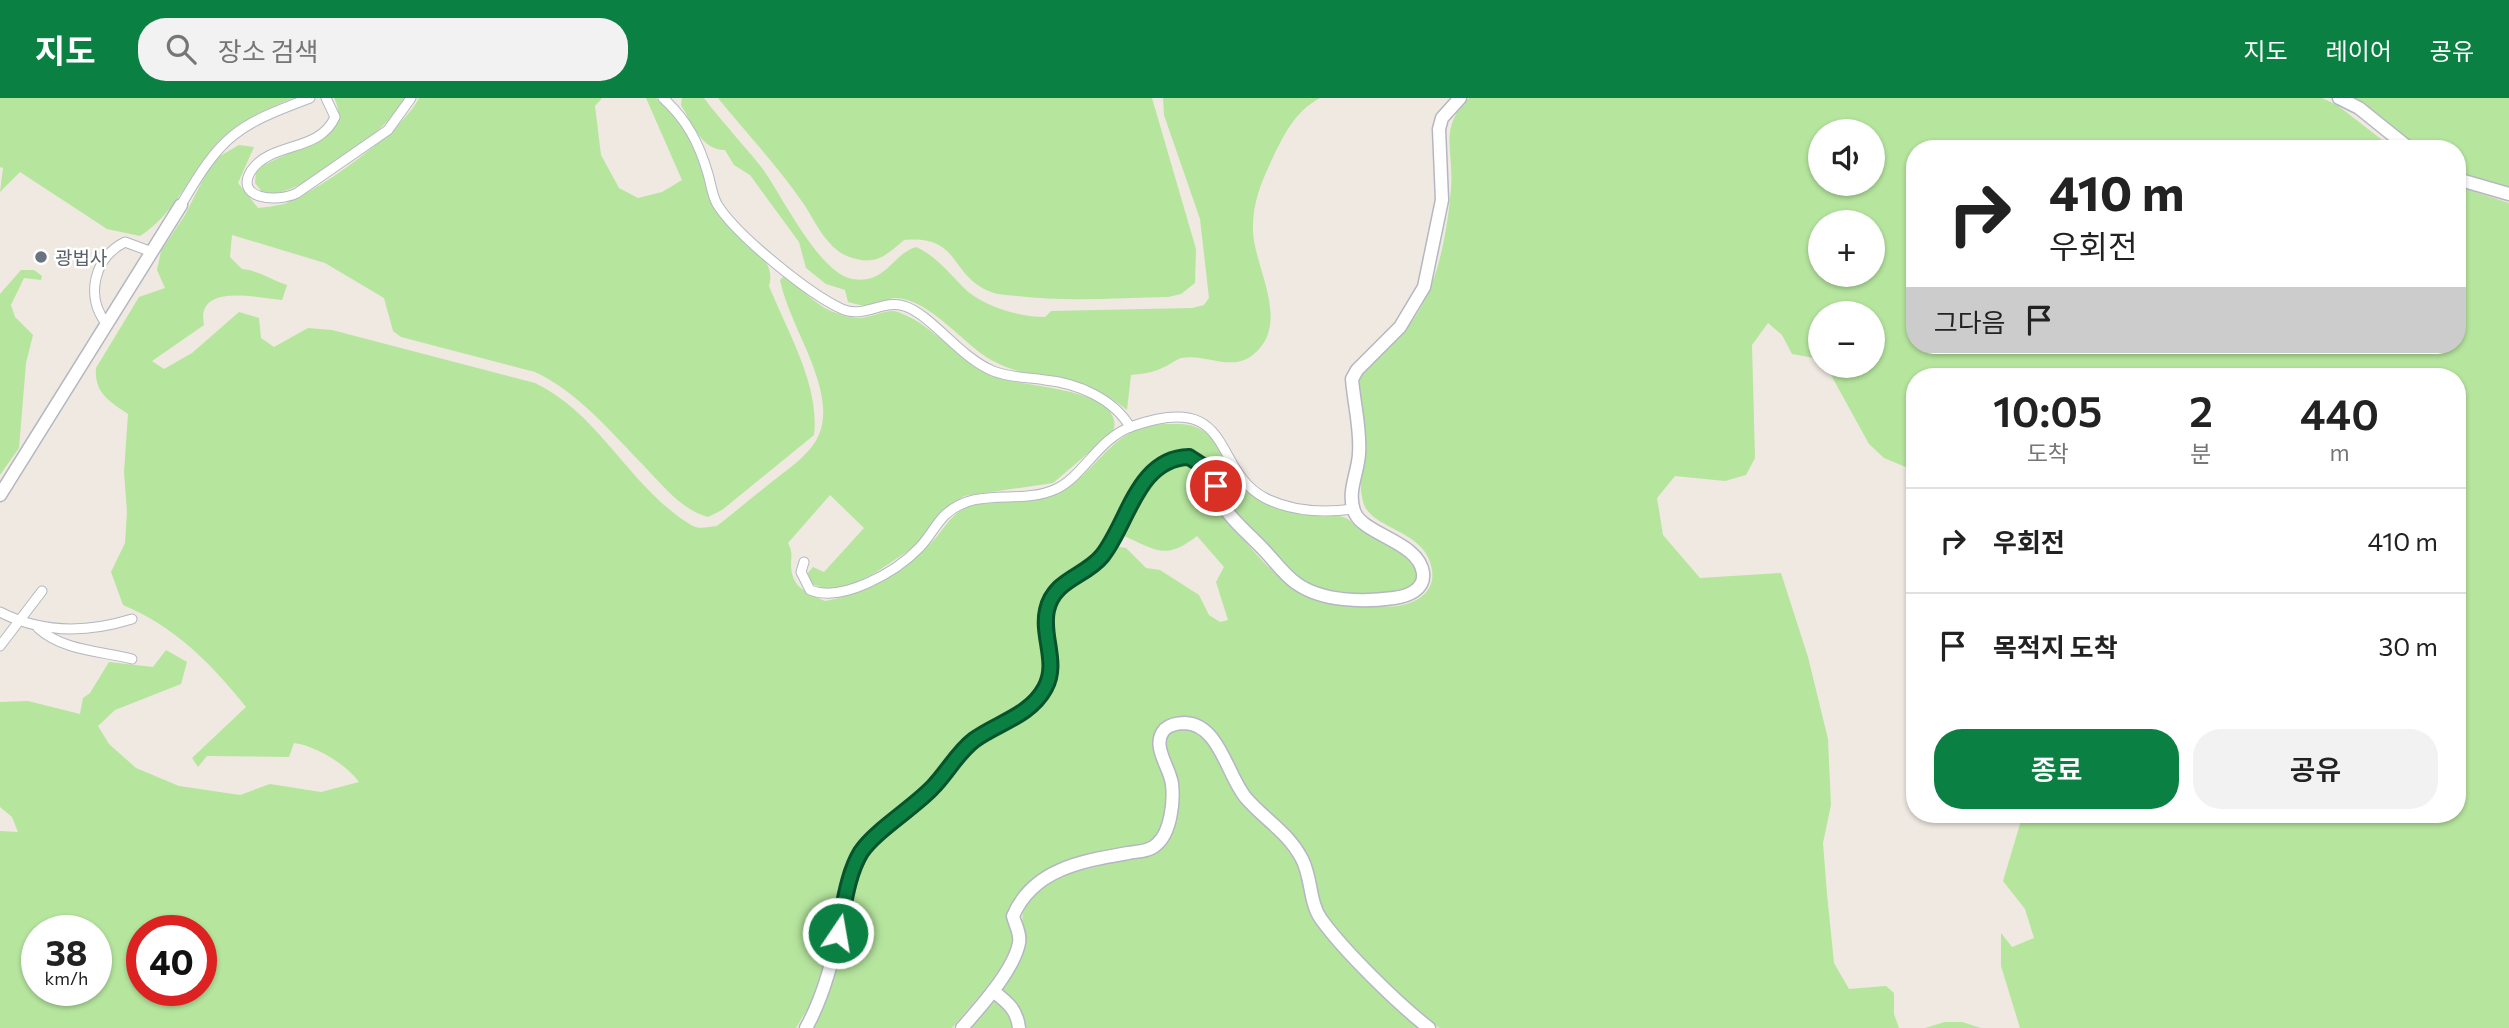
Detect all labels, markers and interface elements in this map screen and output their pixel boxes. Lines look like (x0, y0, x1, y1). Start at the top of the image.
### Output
search box (138, 18, 628, 81)
text: 지도 (35, 29, 96, 70)
icon: search (162, 30, 200, 68)
text: 장소 검색 (218, 35, 318, 66)
text: 지도 (2243, 36, 2288, 65)
text: 레이어 (2326, 36, 2392, 65)
text: 공유 (2430, 36, 2474, 65)
map controls (1808, 119, 1885, 378)
button: sound (1808, 119, 1885, 196)
text: 410 m (2049, 161, 2184, 221)
icon: right (1934, 168, 2025, 259)
button: + (1808, 210, 1885, 287)
text: 우회전 (2049, 225, 2137, 265)
place label: 광법사 (55, 246, 107, 269)
marker: 광법사 (33, 249, 49, 265)
button: − (1808, 301, 1885, 378)
icon: arrive (2020, 301, 2058, 339)
text: 그다음 (1934, 306, 2006, 337)
text: 10:05 (1993, 384, 2102, 436)
text: 2 (2189, 384, 2213, 436)
text: 440 (2300, 387, 2379, 439)
text: m (2329, 438, 2350, 466)
text: 도착 (2026, 439, 2069, 467)
text: 분 (2191, 439, 2212, 467)
pin (1186, 456, 1246, 516)
icon: arrive (1197, 467, 1235, 505)
icon: right (1934, 522, 1972, 560)
text: 410 m (2367, 525, 2438, 556)
text: 우회전 (1993, 526, 2065, 557)
icon: arrive (1934, 627, 1972, 665)
text: 30 m (2379, 630, 2438, 661)
text: 목적지 도착 (1993, 631, 2118, 662)
button: 종료 (1934, 729, 2179, 809)
button: 공유 (2193, 729, 2438, 809)
position arrow (801, 896, 875, 970)
speed limit sign: 40 (126, 915, 217, 1006)
text: 38 (45, 930, 88, 973)
text: km/h (45, 967, 88, 989)

